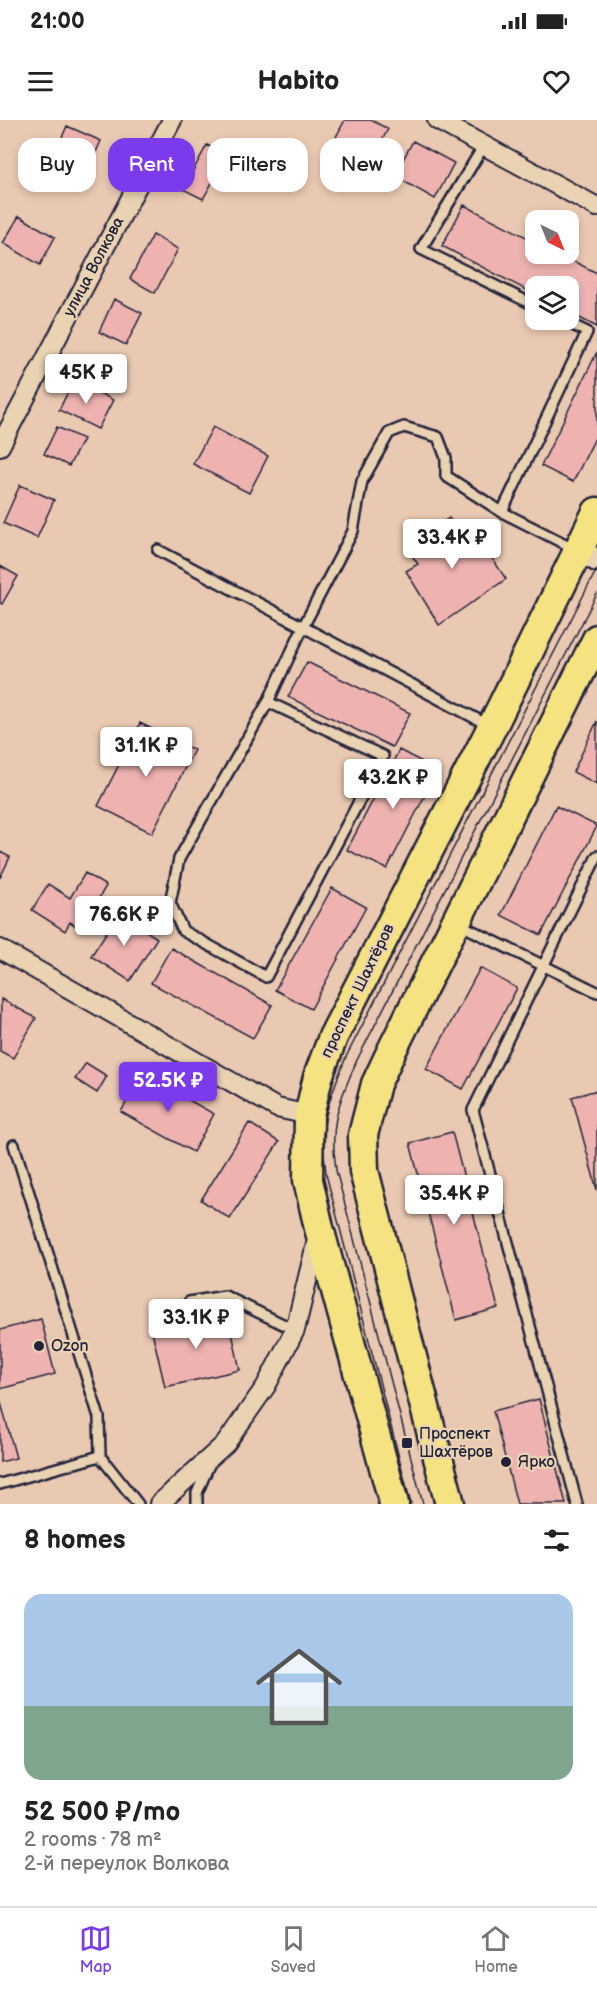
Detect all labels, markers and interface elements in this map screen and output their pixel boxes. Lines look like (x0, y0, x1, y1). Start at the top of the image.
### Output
text: 21:00 (30, 8, 85, 35)
icon: menu (24, 65, 57, 98)
text: Habito (258, 65, 339, 97)
icon: heart (540, 65, 573, 98)
chip: Buy (18, 138, 96, 192)
chip: Rent (108, 138, 195, 192)
chip: Filters (207, 138, 308, 192)
chip: New (320, 138, 404, 192)
north arrow (525, 210, 579, 264)
map controls (525, 210, 579, 330)
street label: улица Волкова (60, 213, 129, 320)
button: layers (525, 276, 579, 330)
pin: 45K ₽ (44, 354, 128, 405)
text: 45K ₽ (59, 361, 113, 385)
pin: 33.4K ₽ (397, 519, 507, 570)
text: 33.4K ₽ (417, 526, 487, 550)
pin: 31.1K ₽ (91, 727, 201, 778)
text: 31.1K ₽ (114, 734, 178, 758)
pin: 43.2K ₽ (338, 759, 448, 810)
text: 43.2K ₽ (358, 766, 428, 790)
pin: 76.6K ₽ (69, 896, 179, 947)
text: 76.6K ₽ (89, 903, 159, 927)
street label: проспект Шахтёров (317, 920, 399, 1061)
pin: 52.5K ₽ (113, 1062, 223, 1113)
text: 52.5K ₽ (133, 1069, 203, 1093)
pin: 35.4K ₽ (399, 1175, 509, 1226)
text: 35.4K ₽ (419, 1182, 489, 1206)
pin: 33.1K ₽ (141, 1299, 251, 1350)
text: 33.1K ₽ (163, 1306, 229, 1330)
place label: Ozon (51, 1337, 89, 1356)
marker: Ozon (32, 1339, 46, 1353)
place label: Проспект Шахтёров (419, 1425, 493, 1462)
marker: Проспект Шахтёров (400, 1436, 414, 1450)
place label: Ярко (518, 1453, 555, 1472)
marker: Ярко (499, 1455, 513, 1469)
icon: filters (540, 1524, 573, 1557)
text: 8 homes (24, 1525, 126, 1556)
icon: home (245, 1633, 353, 1741)
text: 52 500 ₽/mo (24, 1797, 180, 1828)
text: 2 rooms · 78 m² (24, 1828, 162, 1852)
text: 2-й переулок Волкова (24, 1852, 229, 1876)
tab: Map (79, 1922, 112, 1977)
tab: Saved (271, 1922, 316, 1977)
tab: Home (474, 1922, 518, 1977)

